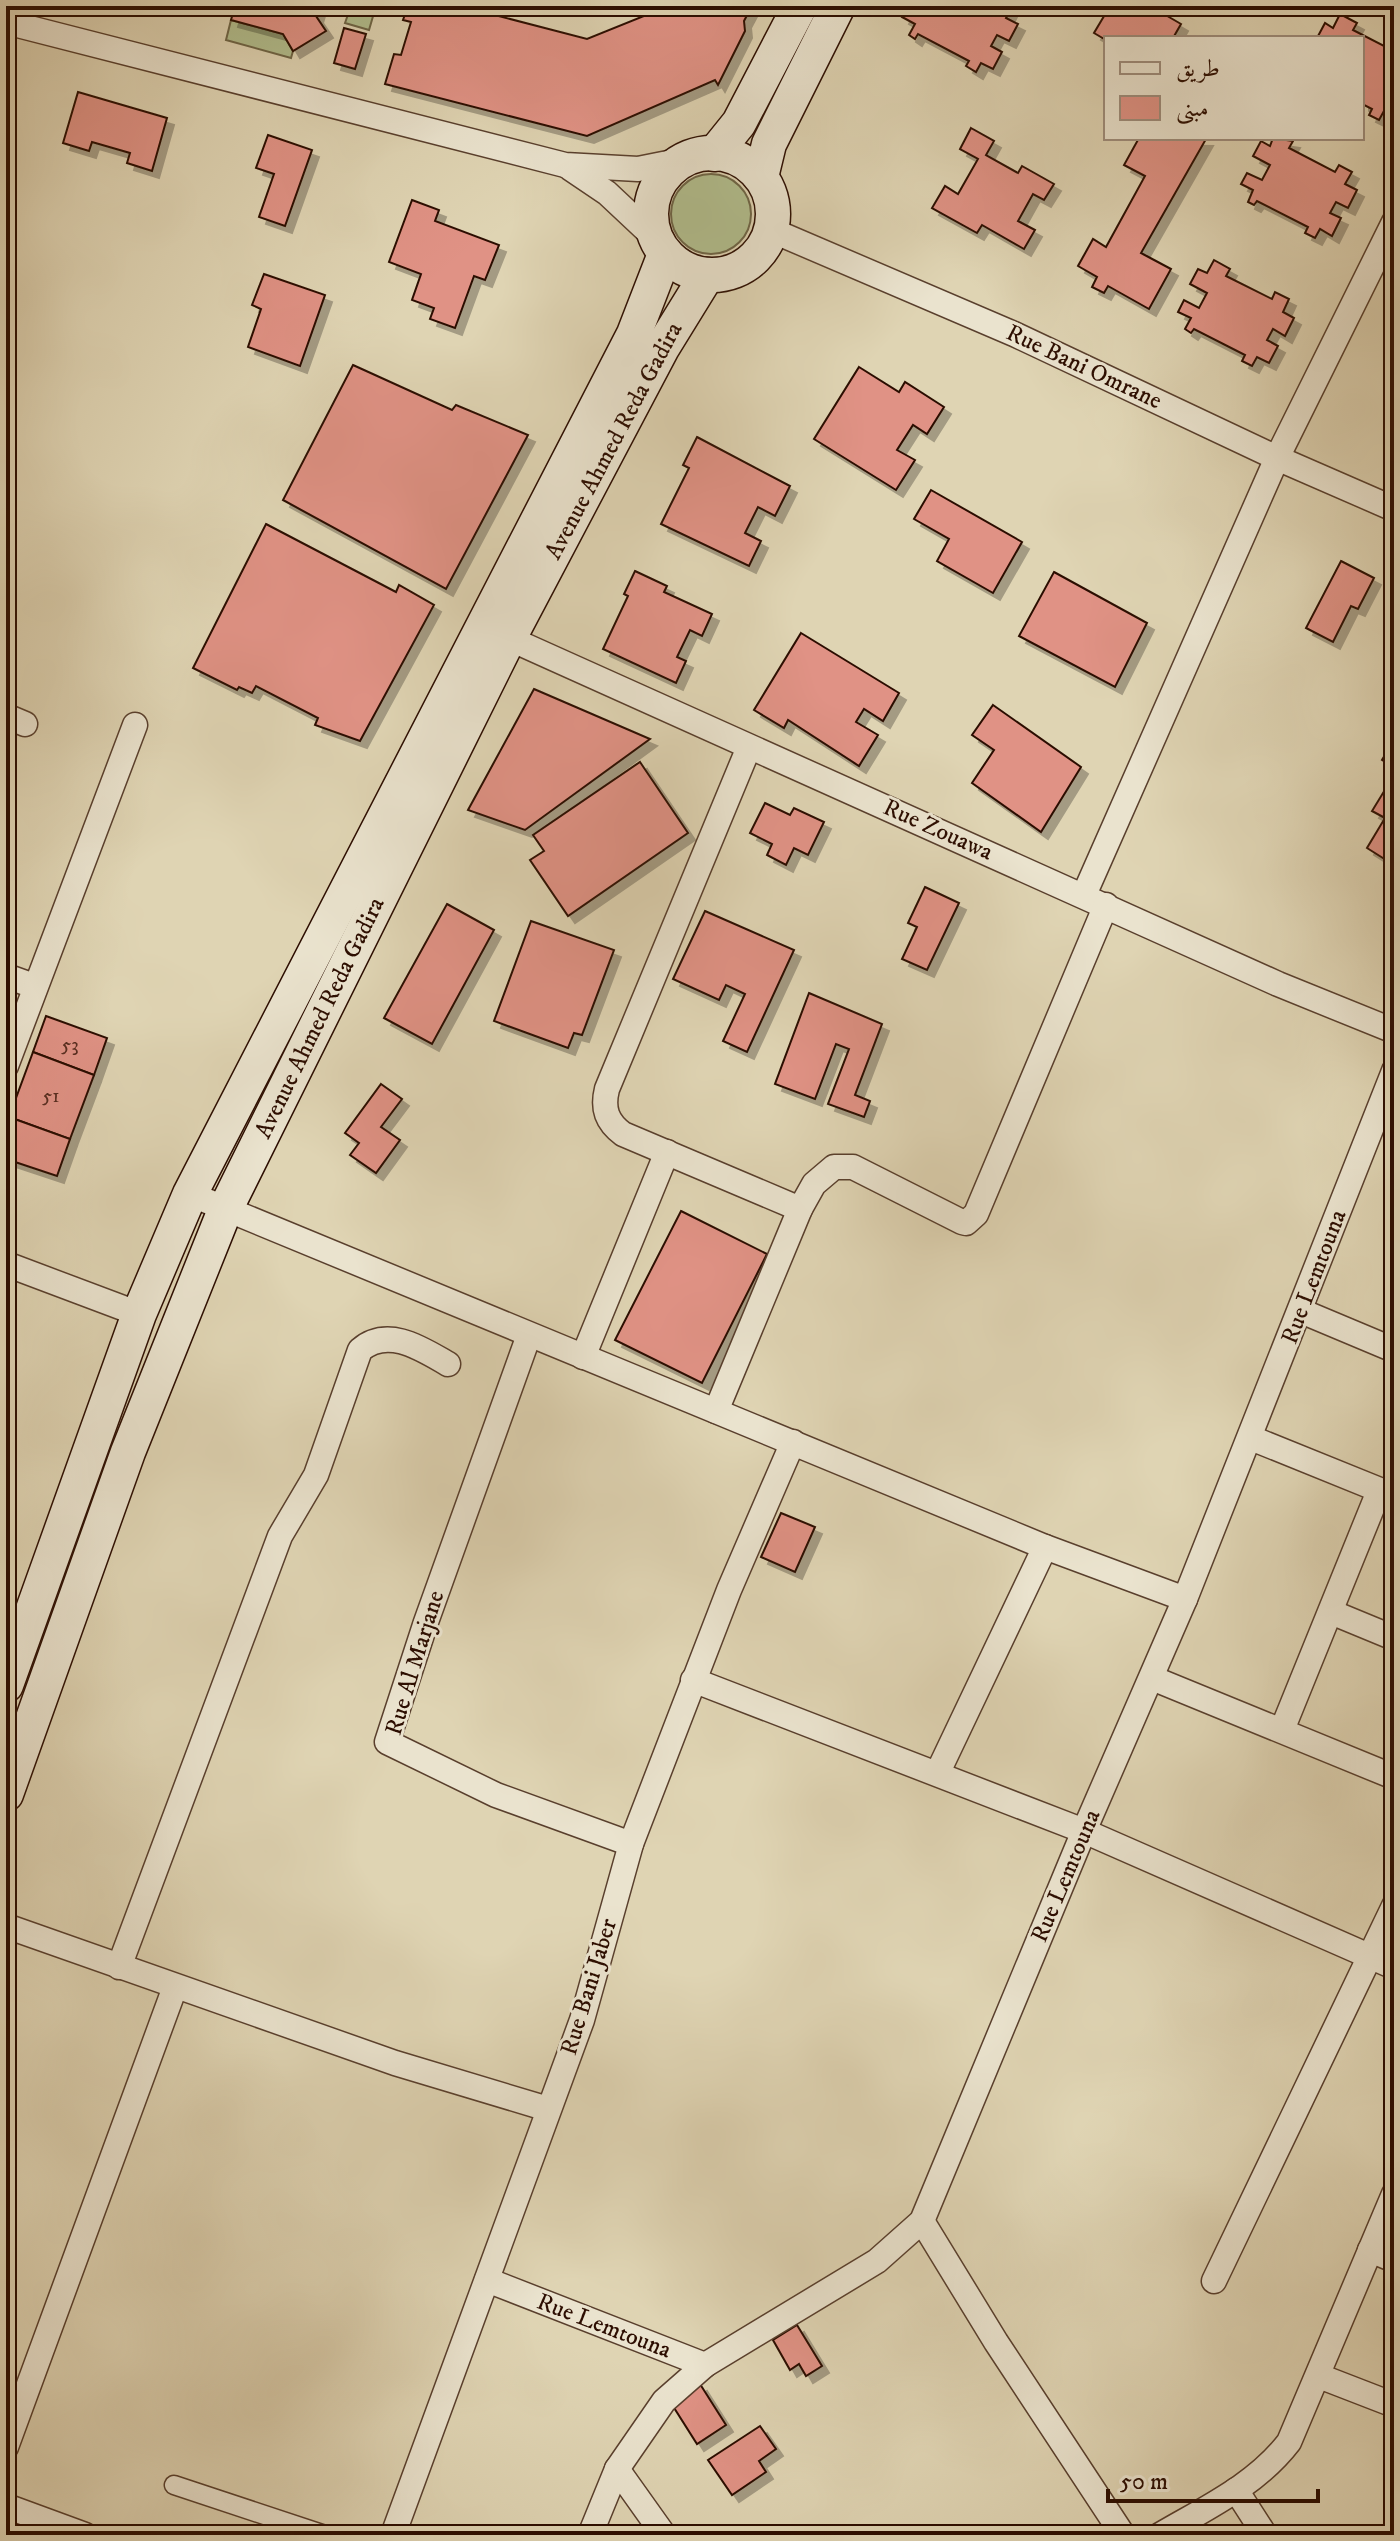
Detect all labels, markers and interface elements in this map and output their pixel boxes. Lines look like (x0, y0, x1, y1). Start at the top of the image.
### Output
legend (1104, 36, 1364, 140)
text: طريق (1176, 54, 1220, 84)
text: مبنى (1176, 94, 1209, 125)
street label: Avenue Ahmed Reda Gadira (539, 316, 690, 565)
street label: Rue Bani Omrane (1001, 318, 1167, 416)
street label: Rue Zouawa (878, 793, 998, 868)
street label: Avenue Ahmed Reda Gadira (249, 892, 392, 1143)
house number: 53 (61, 1033, 79, 1058)
house number: 51 (42, 1084, 60, 1109)
street label: Rue Lemtouna (1275, 1205, 1354, 1348)
street label: Rue Al Marjane (379, 1587, 451, 1739)
street label: Rue Lemtouna (1025, 1804, 1108, 1947)
street label: Rue Bani Jaber (554, 1915, 624, 2059)
street label: Rue Lemtouna (533, 2287, 676, 2366)
scale bar (1108, 2453, 1318, 2503)
text: 50 m (1120, 2467, 1168, 2497)

